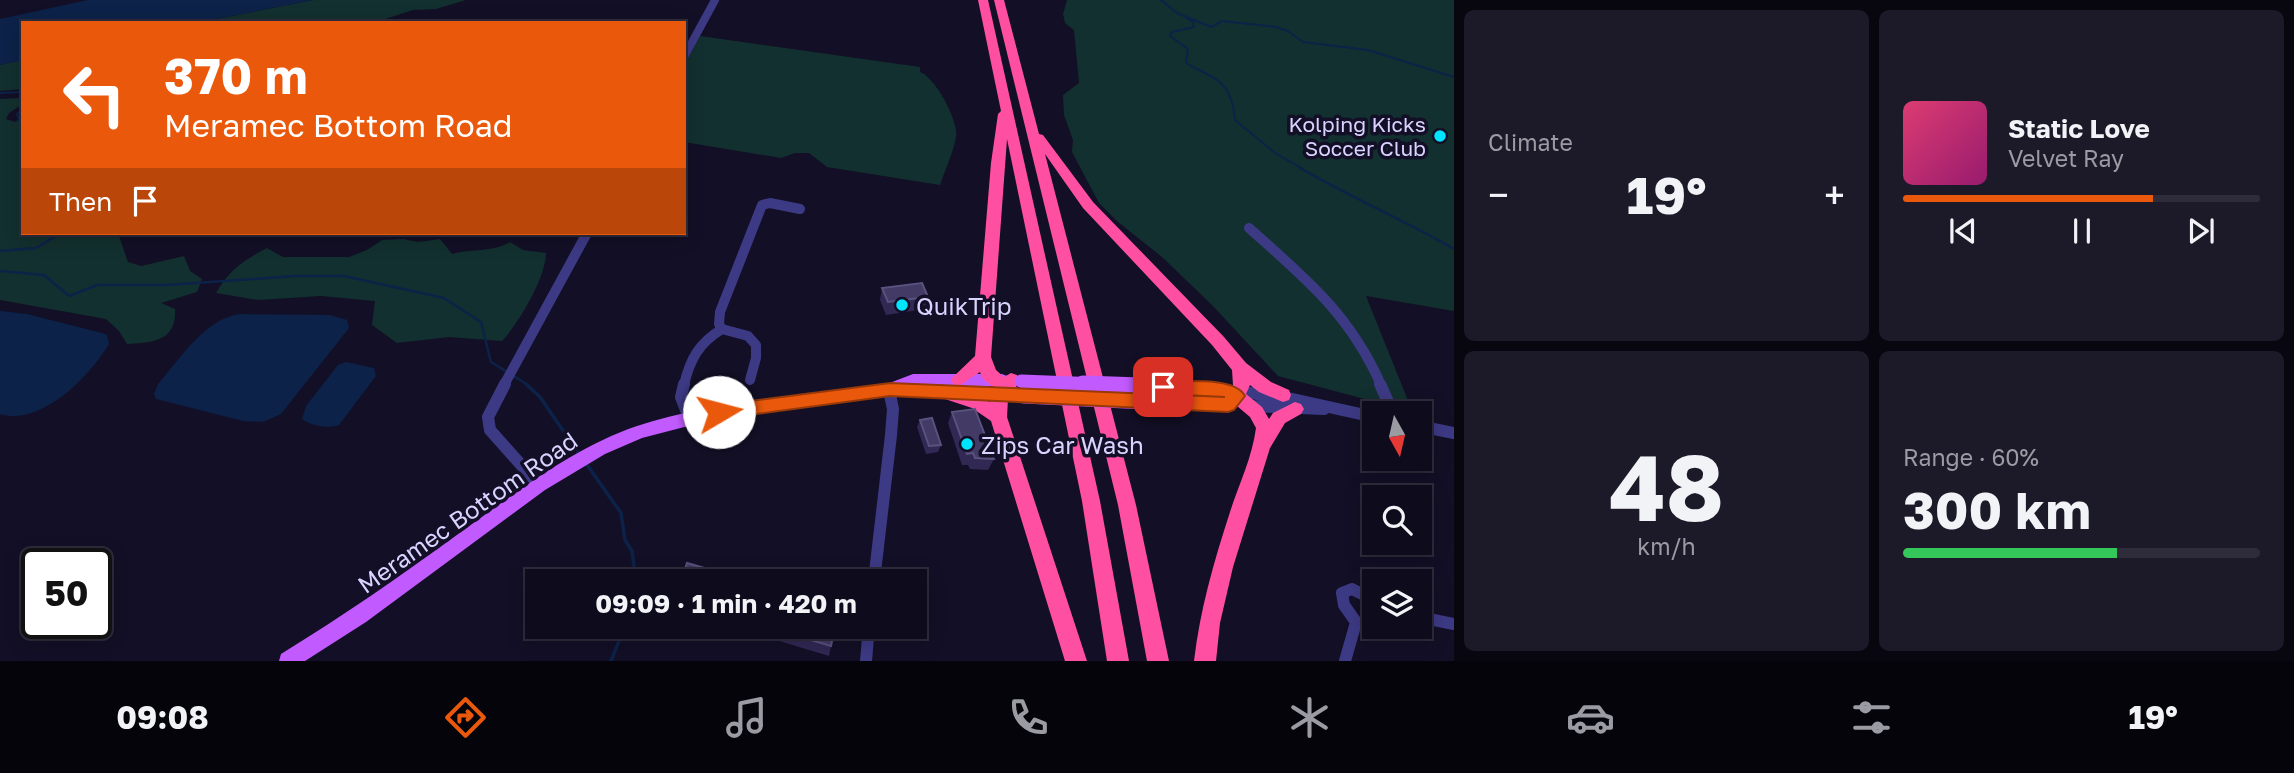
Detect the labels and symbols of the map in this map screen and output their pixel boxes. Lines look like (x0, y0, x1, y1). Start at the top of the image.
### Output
place label: Kolping Kicks Soccer Club (1288, 111, 1426, 161)
marker: Kolping Kicks Soccer Club (1432, 128, 1448, 144)
place label: QuikTrip (916, 291, 1012, 320)
marker: QuikTrip (894, 297, 910, 313)
pin (1133, 357, 1193, 417)
position arrow (682, 375, 756, 449)
north arrow (1362, 401, 1432, 471)
street label: Meramec Bottom Road (352, 425, 582, 599)
place label: Zips Car Wash (981, 430, 1144, 459)
marker: Zips Car Wash (959, 436, 975, 452)
speed limit sign: 50 (21, 548, 112, 639)

